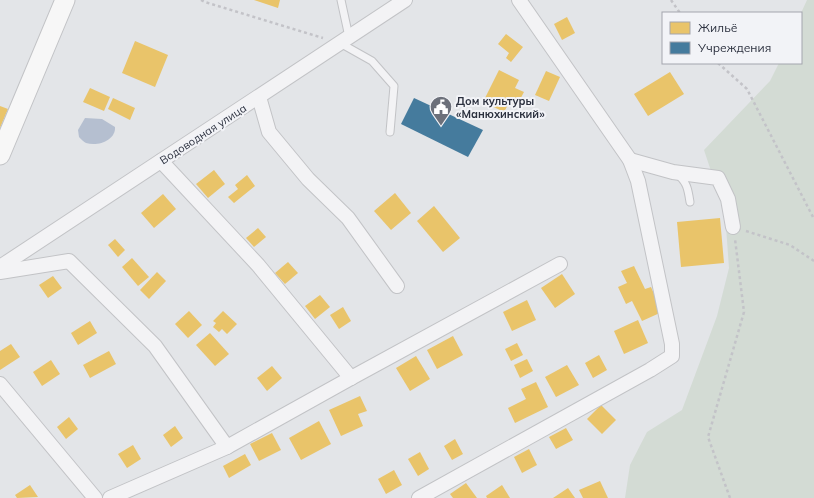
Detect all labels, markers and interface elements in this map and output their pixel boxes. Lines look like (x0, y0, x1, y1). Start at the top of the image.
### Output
legend (662, 12, 802, 64)
text: Жильё (698, 20, 738, 35)
text: Учреждения (697, 40, 771, 55)
public building icon: Дом культуры «Манюхинский» (428, 94, 454, 127)
place label: Дом культуры «Манюхинский» (456, 94, 545, 121)
street label: Водоводная улица (157, 101, 249, 167)

